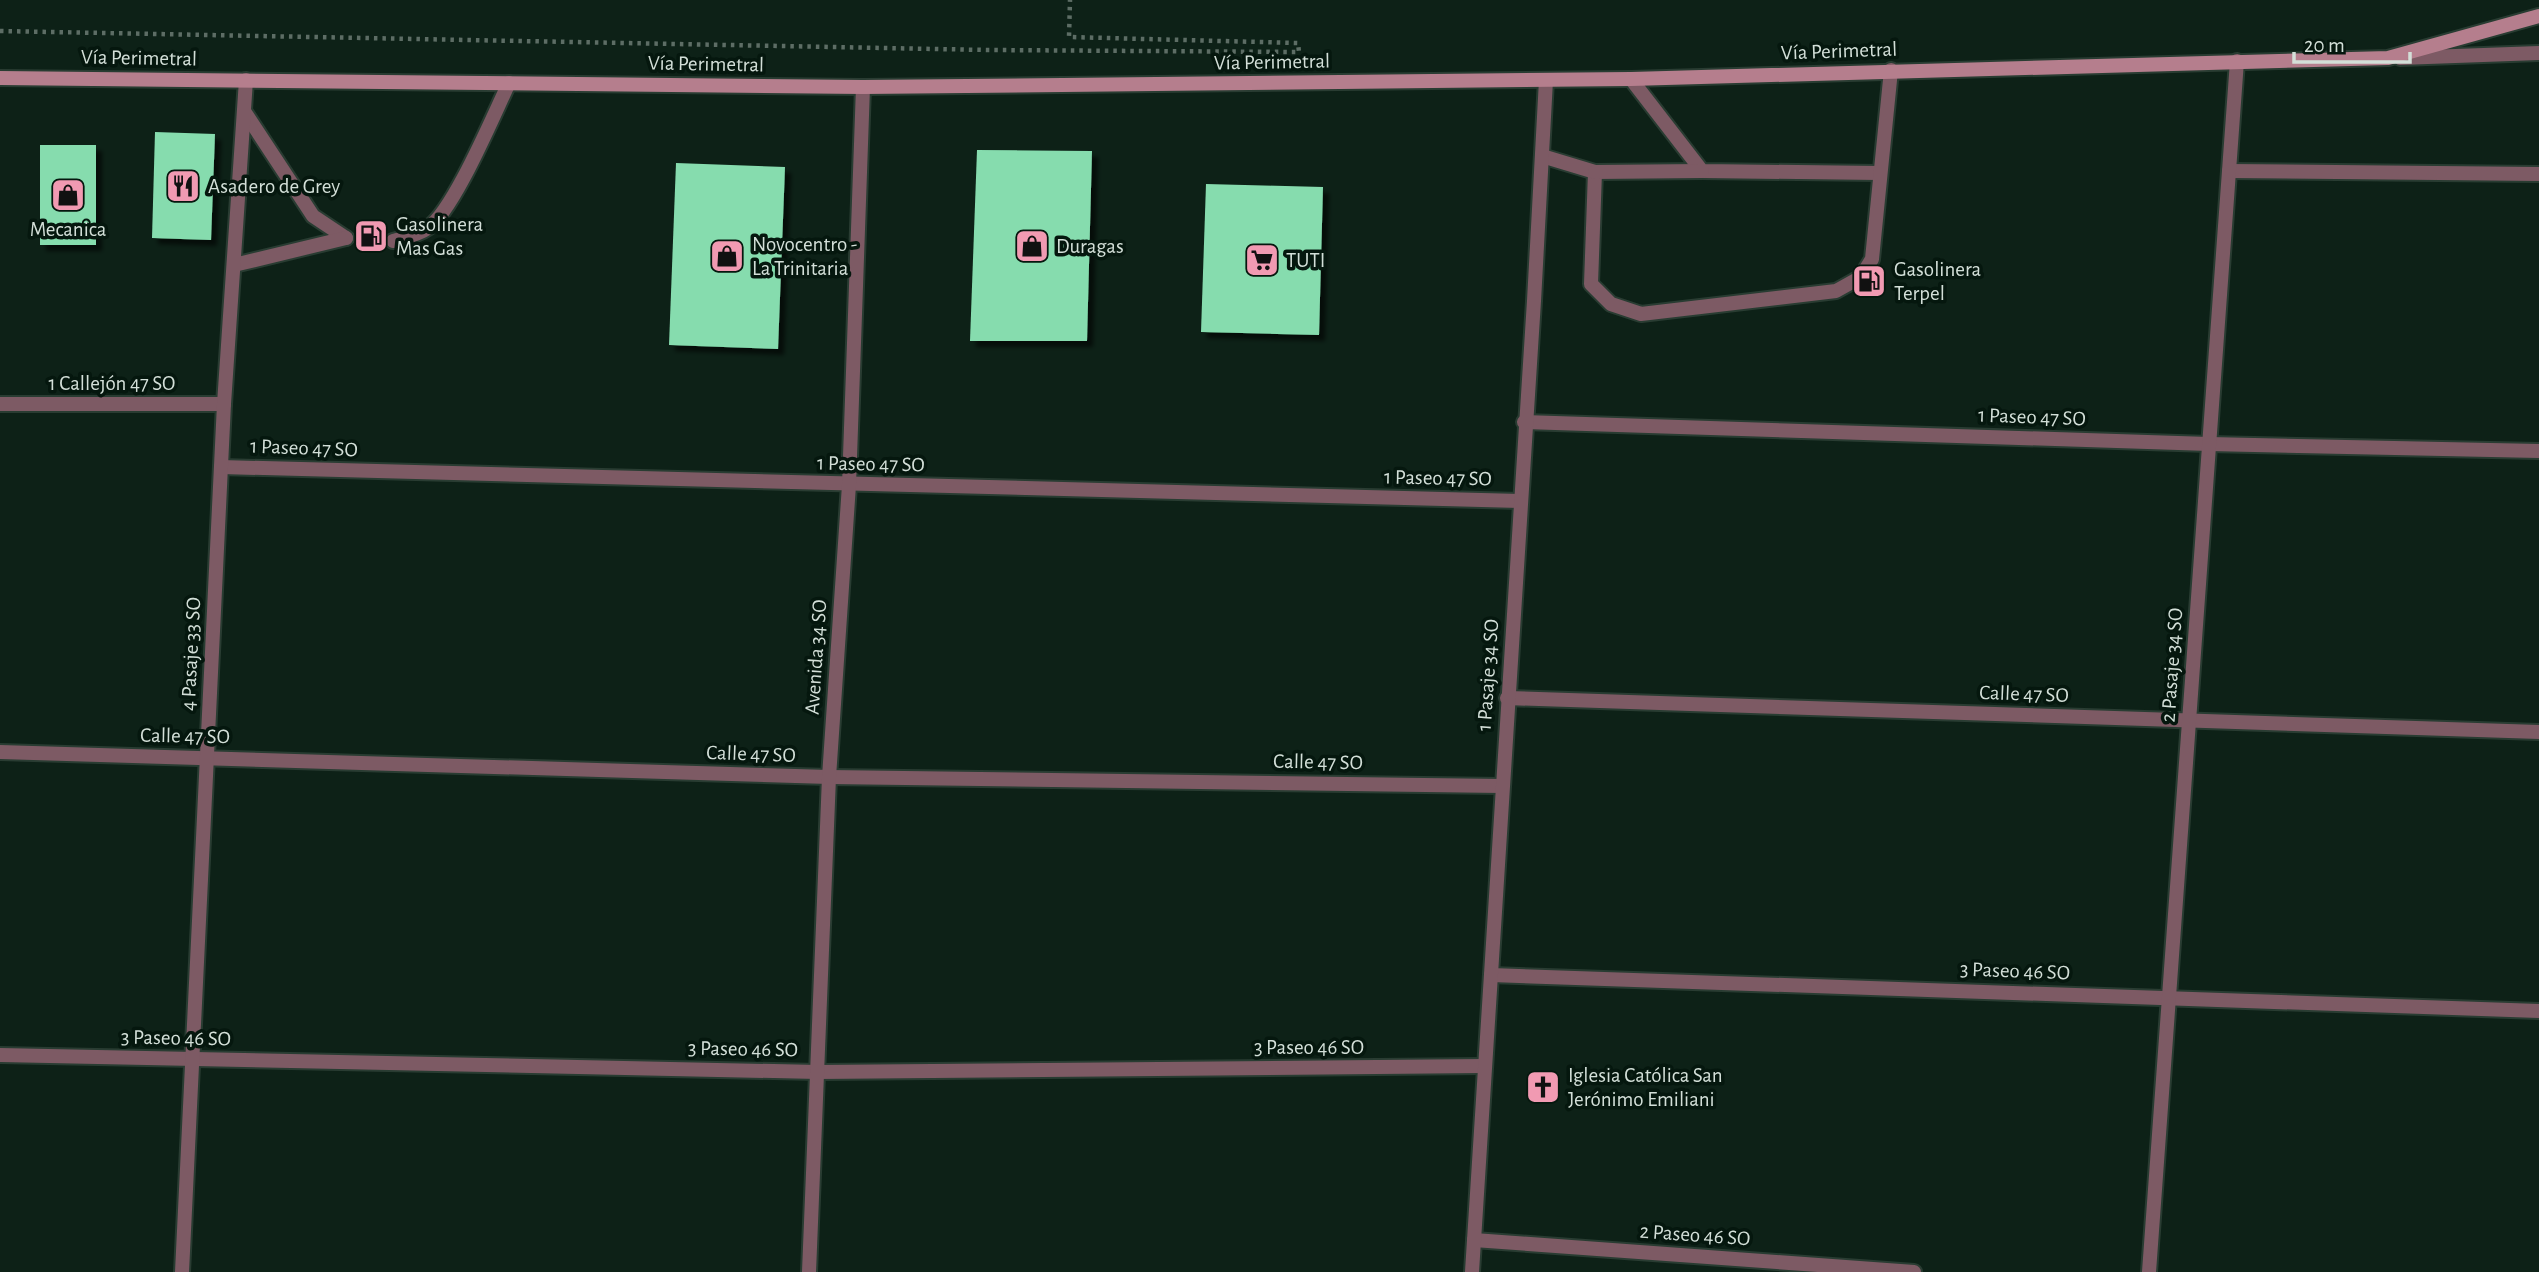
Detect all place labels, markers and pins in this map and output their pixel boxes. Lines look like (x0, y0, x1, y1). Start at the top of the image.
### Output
restaurant icon: Asadero de Grey (164, 167, 202, 205)
shop icon: Mecanica (49, 176, 87, 214)
place label: Asadero de Grey (208, 176, 340, 197)
place label: Gasolinera Mas Gas (396, 214, 484, 259)
fuel station icon: Gasolinera Mas Gas (352, 217, 390, 255)
place label: Mecanica (30, 219, 107, 240)
shop icon: Duragas (1013, 227, 1051, 265)
place label: Novocentro - La Trinitaria (752, 234, 857, 279)
place label: Duragas (1056, 236, 1124, 257)
shop icon: Novocentro - La Trinitaria (708, 237, 746, 275)
supermarket icon: TUTI (1243, 241, 1281, 279)
place label: TUTI (1286, 250, 1325, 271)
place label: Gasolinera Terpel (1894, 259, 1982, 304)
fuel station icon: Gasolinera Terpel (1850, 262, 1888, 300)
place label: Iglesia Católica San Jerónimo Emiliani (1568, 1065, 1723, 1110)
church icon: Iglesia Católica San Jerónimo Emiliani (1524, 1068, 1562, 1106)

